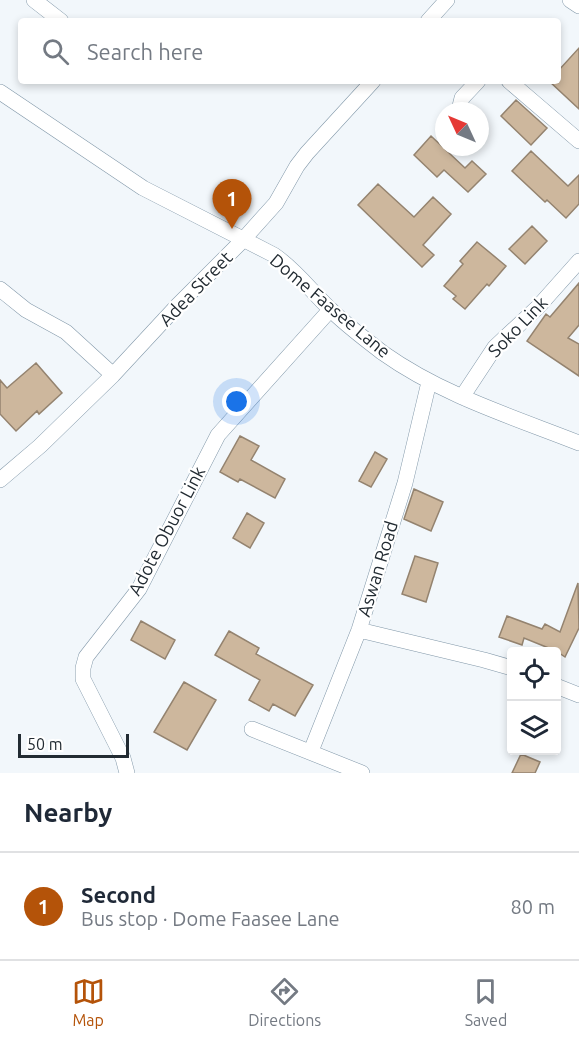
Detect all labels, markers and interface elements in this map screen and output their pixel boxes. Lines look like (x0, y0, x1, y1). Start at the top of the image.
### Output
search box (18, 18, 561, 84)
icon: search (39, 35, 72, 68)
text: Search here (87, 39, 203, 64)
north arrow (435, 102, 489, 156)
pin: 1 (212, 180, 252, 229)
street label: Adea Street (155, 247, 236, 330)
street label: Dome Faasee Lane (267, 249, 395, 361)
street label: Soko Link (484, 292, 551, 361)
your location (222, 387, 251, 416)
street label: Adote Obuor Link (124, 463, 209, 598)
street label: Aswan Road (353, 519, 401, 619)
map controls (507, 647, 561, 755)
button: locate (507, 647, 561, 701)
button: layers (507, 701, 561, 755)
scale bar (18, 731, 129, 758)
text: 50 m (27, 735, 63, 753)
text: Nearby (24, 798, 112, 827)
text: Second (81, 882, 156, 907)
text: 1 (38, 895, 49, 918)
text: 80 m (511, 895, 555, 918)
text: Bus stop · Dome Faasee Lane (81, 907, 340, 930)
tab: Map (72, 975, 105, 1029)
tab: Directions (248, 975, 321, 1029)
tab: Saved (465, 975, 507, 1029)

